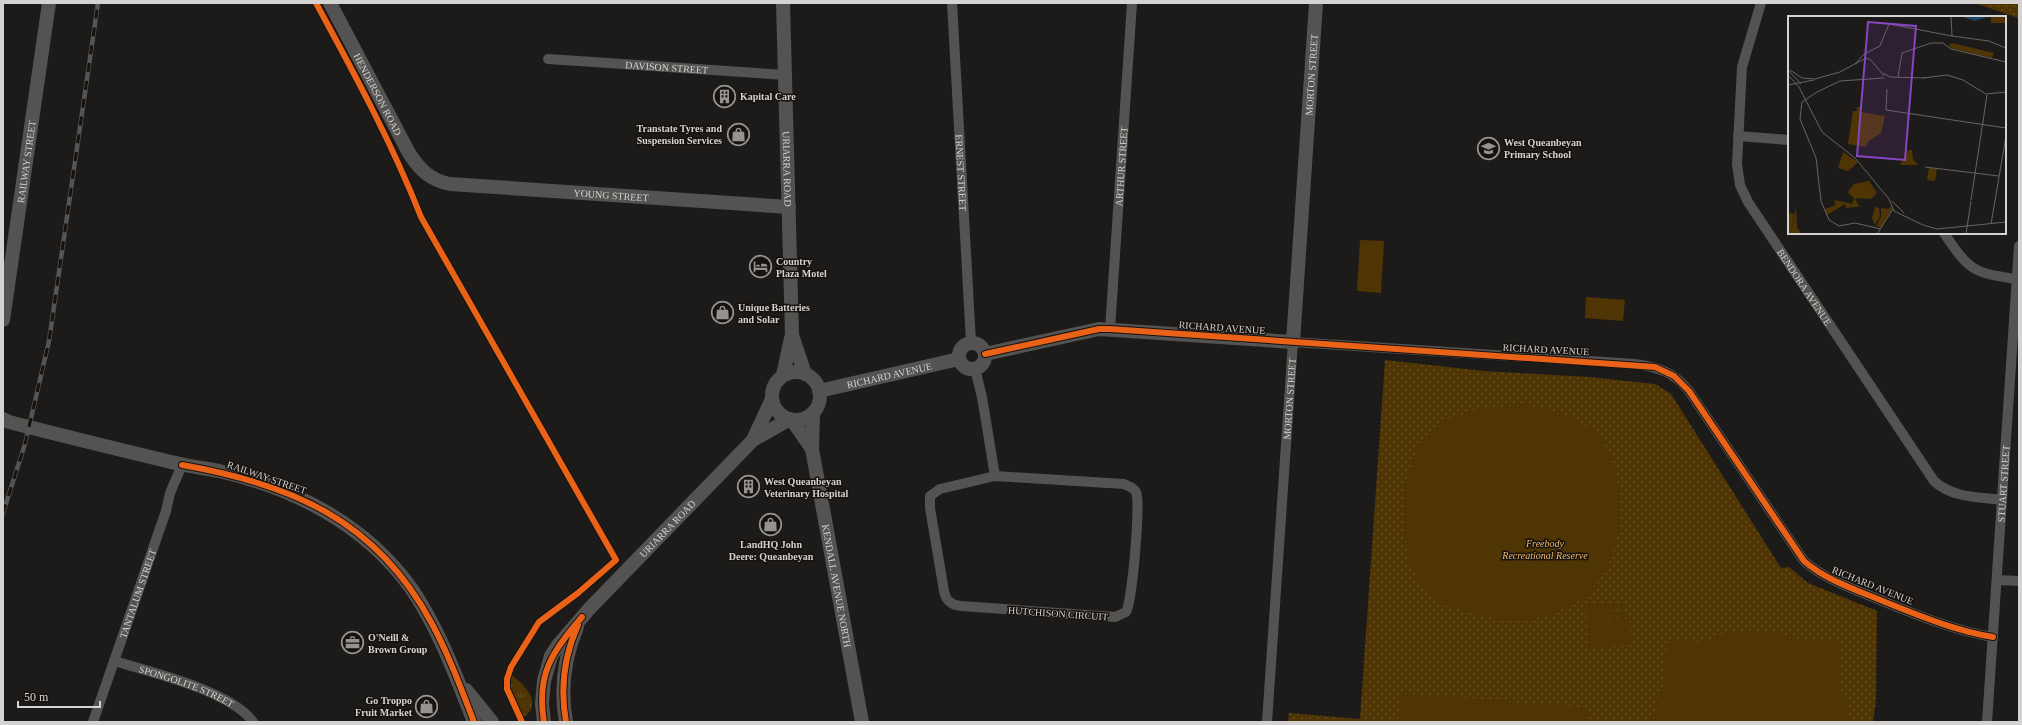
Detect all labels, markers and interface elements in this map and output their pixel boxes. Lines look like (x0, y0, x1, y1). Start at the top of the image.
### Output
inset map (1788, 16, 2006, 234)
street label: MORTON STREET (1303, 34, 1320, 116)
street label: HENDERSON ROAD (351, 51, 404, 137)
street label: DAVISON STREET (625, 59, 708, 76)
building icon: Kapital Care (711, 83, 737, 109)
place label: Kapital Care (740, 91, 796, 102)
street label: RAILWAY STREET (15, 120, 38, 204)
shop icon: Transtate Tyres and Suspension Services (725, 121, 751, 147)
place label: Transtate Tyres and Suspension Services (637, 123, 722, 146)
street label: ARTHUR STREET (1113, 126, 1130, 207)
street label: URIARRA ROAD (780, 131, 794, 207)
street label: ERNEST STREET (953, 134, 969, 211)
school or university icon: West Queanbeyan Primary School (1475, 135, 1501, 161)
place label: West Queanbeyan Primary School (1504, 137, 1582, 160)
street label: YOUNG STREET (573, 187, 649, 203)
street label: BENDORA AVENUE (1775, 247, 1834, 328)
hotel icon: Country Plaza Motel (747, 254, 773, 280)
place label: Country Plaza Motel (776, 256, 827, 279)
shop icon: Unique Batteries and Solar (709, 300, 735, 326)
place label: Unique Batteries and Solar (738, 302, 810, 325)
street label: RICHARD AVENUE (1178, 319, 1266, 336)
street label: RICHARD AVENUE (1502, 342, 1590, 357)
street label: MORTON STREET (1281, 358, 1298, 440)
street label: RICHARD AVENUE (846, 360, 933, 390)
street label: STUART STREET (1995, 445, 2012, 523)
street label: RAILWAY STREET (226, 459, 308, 496)
building icon: West Queanbeyan Veterinary Hospital (736, 474, 762, 500)
place label: West Queanbeyan Veterinary Hospital (764, 476, 849, 499)
street label: URIARRA ROAD (637, 498, 698, 560)
shop icon: LandHQ John Deere: Queanbeyan (758, 511, 784, 537)
street label: KENDALL AVENUE NORTH (820, 523, 853, 648)
park label: Freebody Recreational Reserve (1501, 538, 1588, 561)
place label: LandHQ John Deere: Queanbeyan (729, 539, 814, 562)
street label: TANTALUM STREET (117, 548, 158, 640)
street label: RICHARD AVENUE (1831, 564, 1915, 607)
street label: HUTCHISON CIRCUIT (1008, 605, 1108, 622)
office icon: O'Neill & Brown Group (339, 630, 365, 656)
place label: O'Neill & Brown Group (368, 632, 428, 655)
street label: SPONGOLITE STREET (138, 663, 236, 710)
scale bar (18, 683, 100, 709)
text: 50 m (24, 690, 49, 704)
shop icon: Go Troppo Fruit Market (414, 693, 440, 719)
place label: Go Troppo Fruit Market (355, 695, 413, 718)

